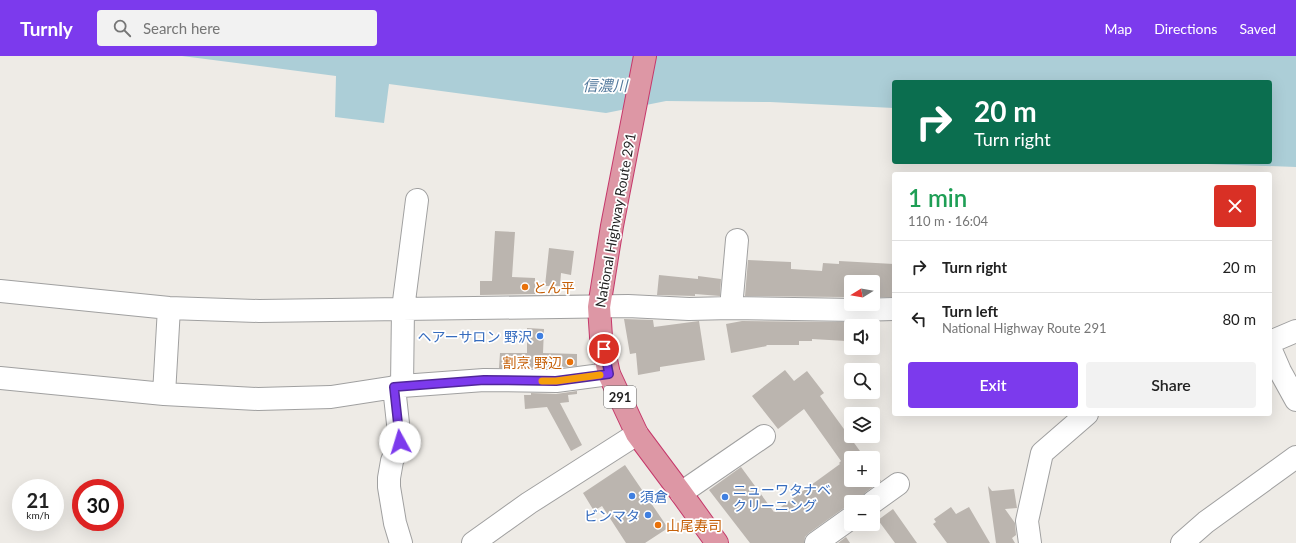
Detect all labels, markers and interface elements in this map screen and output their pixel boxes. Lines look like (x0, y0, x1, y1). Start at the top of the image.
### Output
search box (97, 10, 377, 46)
text: Turnly (20, 17, 73, 40)
icon: search (111, 17, 133, 39)
text: Search here (143, 19, 220, 37)
text: Map (1105, 20, 1132, 37)
text: Directions (1154, 20, 1217, 37)
text: Saved (1239, 20, 1276, 37)
water label: 信濃川 (582, 76, 629, 94)
text: 20 m (974, 94, 1037, 128)
icon: right (908, 96, 960, 148)
text: Turn right (974, 128, 1051, 150)
street label: National Highway Route 291 (591, 131, 639, 309)
text: 1 min (908, 183, 967, 212)
button: close (1214, 185, 1256, 227)
text: 110 m · 16:04 (908, 213, 988, 229)
icon: right (908, 256, 930, 278)
text: Turn right (942, 258, 1007, 276)
text: 20 m (1222, 258, 1256, 276)
north arrow (844, 275, 880, 311)
map controls (844, 275, 880, 531)
place label: とん平 (533, 279, 575, 296)
marker: とん平 (520, 282, 530, 292)
text: Turn left (942, 302, 998, 320)
icon: left (908, 308, 930, 330)
text: 80 m (1222, 310, 1256, 328)
button: sound (844, 319, 880, 355)
text: National Highway Route 291 (942, 320, 1106, 336)
place label: ヘアーサロン 野沢 (418, 328, 532, 345)
marker: ヘアーサロン 野沢 (535, 331, 545, 341)
pin (587, 332, 621, 366)
icon: arrive (593, 338, 615, 360)
place label: 割烹 野辺 (502, 354, 562, 371)
marker: 割烹 野辺 (565, 357, 575, 367)
button: Exit (908, 362, 1078, 408)
button: Share (1086, 362, 1256, 408)
button: search (844, 363, 880, 399)
road number: 291 (604, 386, 636, 408)
button: layers (844, 407, 880, 443)
position arrow (379, 421, 421, 463)
button: + (844, 451, 880, 487)
speed limit sign: 30 (72, 479, 124, 531)
place label: ニューワタナベ クリーニング (733, 481, 831, 514)
text: 21 (26, 488, 50, 512)
place label: 須倉 (640, 488, 668, 505)
marker: 須倉 (627, 491, 637, 501)
marker: ニューワタナベ クリーニング (720, 492, 730, 502)
button: − (844, 495, 880, 531)
place label: ビンマタ (584, 507, 640, 524)
text: km/h (26, 509, 50, 521)
marker: ビンマタ (643, 510, 653, 520)
place label: 山尾寿司 (666, 517, 722, 534)
marker: 山尾寿司 (653, 520, 663, 530)

